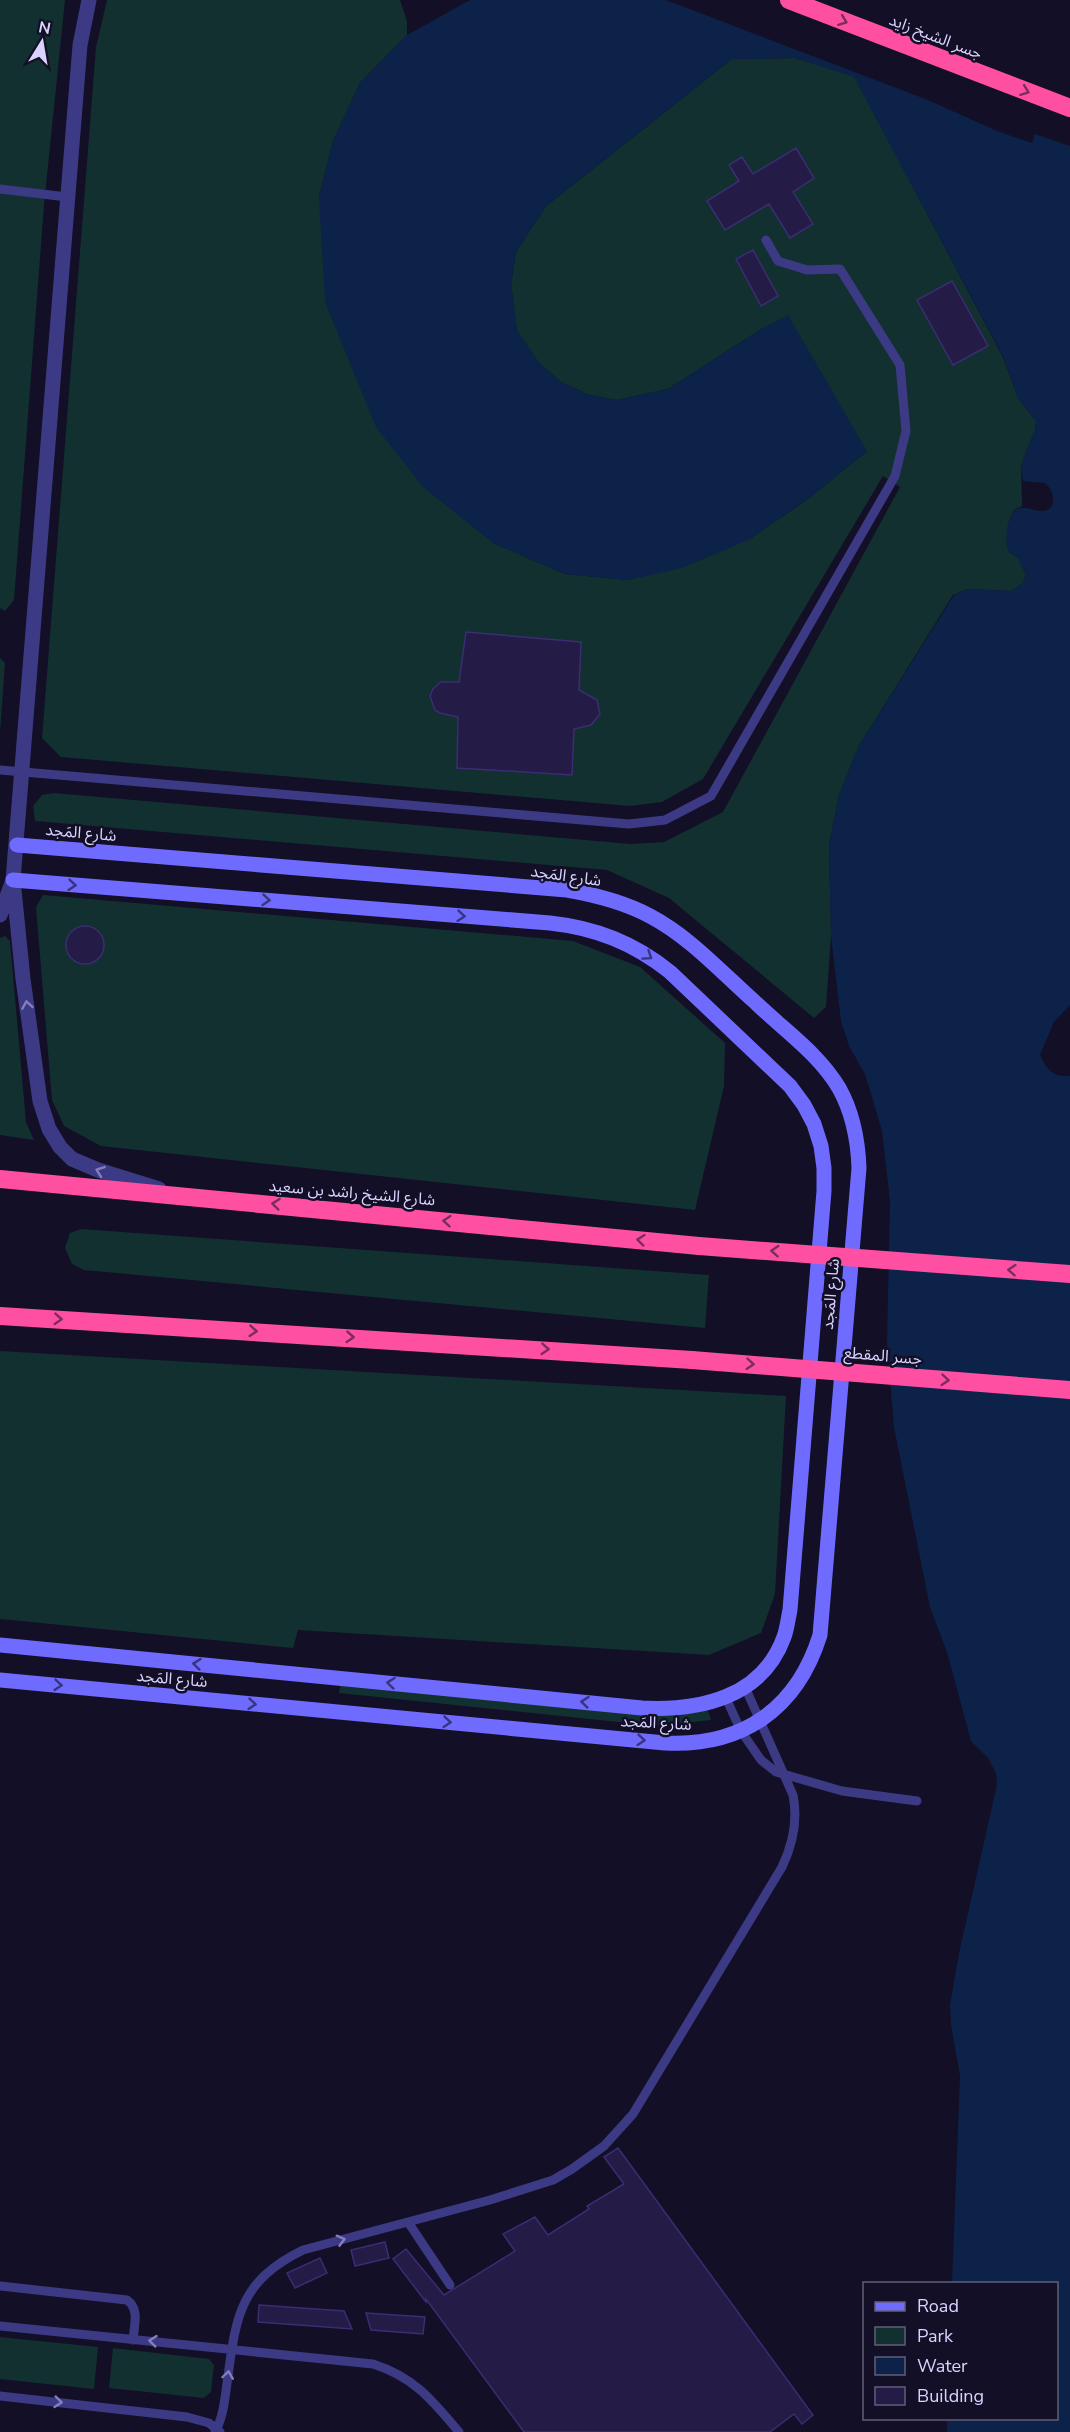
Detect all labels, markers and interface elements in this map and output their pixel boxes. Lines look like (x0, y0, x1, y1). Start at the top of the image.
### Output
street label: جسر الشيخ زايد (886, 9, 985, 66)
north arrow (12, 12, 72, 72)
one-way arrow (837, 14, 848, 26)
text: N (37, 16, 53, 40)
one-way arrow (1019, 84, 1030, 96)
street label: شارع المَجد (44, 819, 117, 848)
street label: شارع المَجد (529, 860, 603, 893)
one-way arrow (67, 878, 76, 891)
one-way arrow (262, 894, 271, 907)
one-way arrow (456, 909, 465, 922)
one-way arrow (642, 949, 653, 960)
one-way arrow (21, 1000, 34, 1010)
one-way arrow (95, 1165, 106, 1178)
street label: شارع الشيخ راشد بن سعيد (268, 1175, 436, 1212)
one-way arrow (271, 1198, 280, 1211)
one-way arrow (443, 1215, 452, 1228)
one-way arrow (637, 1234, 646, 1247)
one-way arrow (771, 1245, 780, 1258)
street label: شارع المَجد (817, 1258, 846, 1331)
one-way arrow (1007, 1264, 1016, 1277)
one-way arrow (54, 1313, 63, 1326)
one-way arrow (249, 1325, 258, 1338)
one-way arrow (346, 1331, 355, 1344)
street label: جسر المقطع (843, 1342, 923, 1371)
one-way arrow (541, 1343, 550, 1356)
one-way arrow (746, 1357, 755, 1370)
one-way arrow (940, 1373, 949, 1386)
one-way arrow (192, 1658, 201, 1671)
street label: شارع المَجد (135, 1665, 208, 1694)
one-way arrow (386, 1677, 395, 1690)
one-way arrow (54, 1678, 63, 1691)
one-way arrow (580, 1696, 589, 1709)
one-way arrow (248, 1697, 257, 1710)
street label: شارع المَجد (620, 1710, 692, 1737)
one-way arrow (442, 1715, 451, 1728)
one-way arrow (636, 1733, 645, 1746)
one-way arrow (335, 2235, 346, 2247)
legend (863, 2282, 1058, 2420)
text: Road (917, 2294, 959, 2318)
text: Park (917, 2324, 954, 2348)
one-way arrow (148, 2336, 157, 2348)
text: Water (917, 2354, 968, 2378)
one-way arrow (222, 2371, 234, 2380)
text: Building (917, 2384, 984, 2408)
one-way arrow (54, 2395, 63, 2408)

